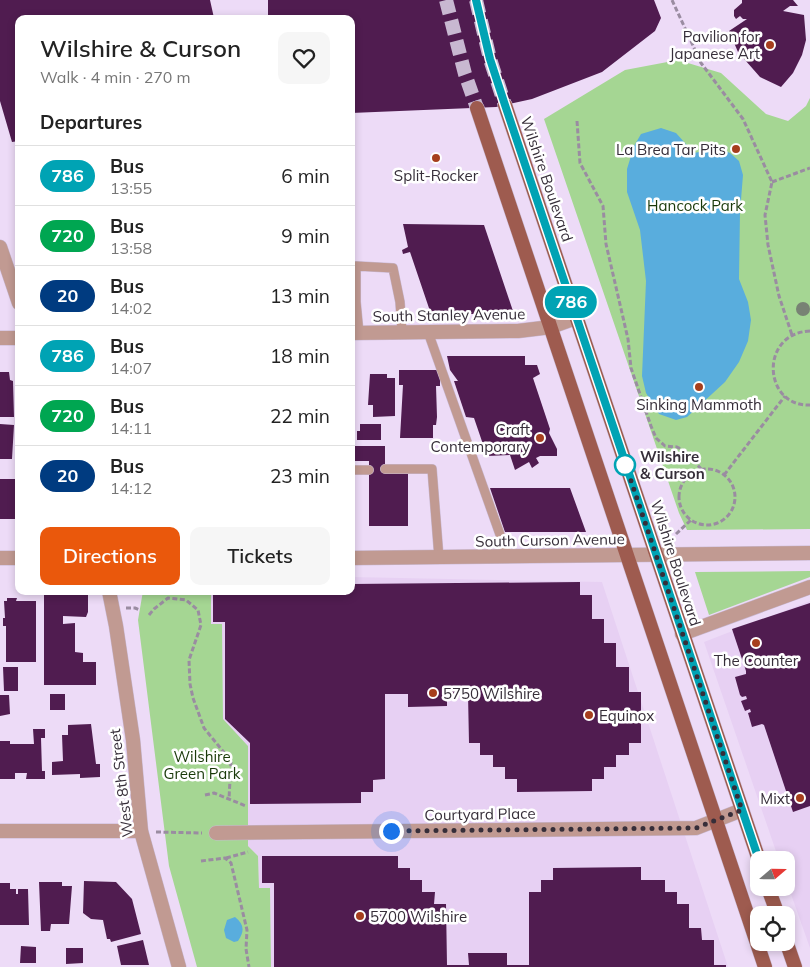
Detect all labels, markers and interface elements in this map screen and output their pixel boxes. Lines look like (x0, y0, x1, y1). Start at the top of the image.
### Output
place label: Pavilion for Japanese Art (669, 27, 761, 63)
button: heart (278, 32, 330, 84)
text: Wilshire & Curson (40, 33, 241, 63)
marker: Pavilion for Japanese Art (764, 39, 776, 51)
text: Walk · 4 min · 270 m (40, 67, 191, 87)
text: Departures (40, 110, 142, 134)
street label: Wilshire Boulevard (517, 114, 577, 244)
place label: La Brea Tar Pits (616, 140, 726, 159)
marker: La Brea Tar Pits (730, 143, 742, 155)
marker: Split-Rocker (430, 152, 442, 164)
text: Bus (110, 154, 144, 178)
text: 786 (51, 164, 84, 187)
text: 6 min (281, 164, 330, 188)
place label: Split-Rocker (394, 166, 479, 185)
text: 13:55 (110, 178, 152, 198)
park label: Hancock Park (647, 196, 743, 215)
text: Bus (110, 214, 144, 238)
text: 720 (51, 224, 84, 247)
text: 9 min (281, 224, 330, 248)
text: 13:58 (110, 238, 152, 258)
text: Bus (110, 274, 144, 298)
text: 20 (57, 284, 78, 307)
text: 13 min (270, 284, 330, 308)
line badge: 786 (542, 286, 600, 318)
text: 786 (555, 290, 587, 313)
text: 14:02 (110, 298, 152, 318)
street label: South Stanley Avenue (373, 304, 525, 326)
text: Bus (110, 334, 144, 358)
text: 786 (51, 344, 84, 367)
text: 18 min (270, 344, 330, 368)
text: 14:07 (110, 358, 152, 378)
marker: Sinking Mammoth (693, 381, 705, 393)
text: Bus (110, 394, 144, 418)
place label: Sinking Mammoth (636, 395, 762, 414)
text: 720 (51, 404, 84, 427)
text: 22 min (270, 404, 330, 428)
text: 14:11 (110, 418, 152, 438)
place label: Craft Contemporary (431, 420, 530, 456)
marker: Craft Contemporary (534, 432, 546, 444)
place label: Wilshire & Curson (640, 447, 705, 483)
text: Bus (110, 454, 144, 478)
marker: Wilshire & Curson (614, 454, 636, 476)
text: 20 (57, 464, 78, 487)
text: 23 min (270, 464, 330, 488)
text: 14:12 (110, 478, 152, 498)
street label: Wilshire Boulevard (647, 498, 705, 628)
button: Directions (40, 527, 180, 585)
button: Tickets (190, 527, 330, 585)
street label: South Curson Avenue (475, 529, 625, 551)
marker: The Counter (750, 637, 762, 649)
place label: The Counter (714, 651, 799, 670)
place label: 5750 Wilshire (443, 684, 540, 703)
marker: 5750 Wilshire (427, 687, 439, 699)
place label: Equinox (599, 706, 654, 725)
marker: Equinox (583, 709, 595, 721)
street label: West 8th Street (105, 728, 137, 838)
park label: Wilshire Green Park (164, 747, 241, 783)
place label: Mixt (760, 789, 790, 808)
marker: Mixt (794, 792, 806, 804)
street label: Courtyard Place (424, 804, 536, 824)
your location (379, 819, 404, 844)
north arrow (750, 851, 795, 896)
map controls (750, 851, 795, 951)
button: locate (750, 906, 795, 951)
place label: 5700 Wilshire (370, 907, 467, 926)
marker: 5700 Wilshire (354, 910, 366, 922)

